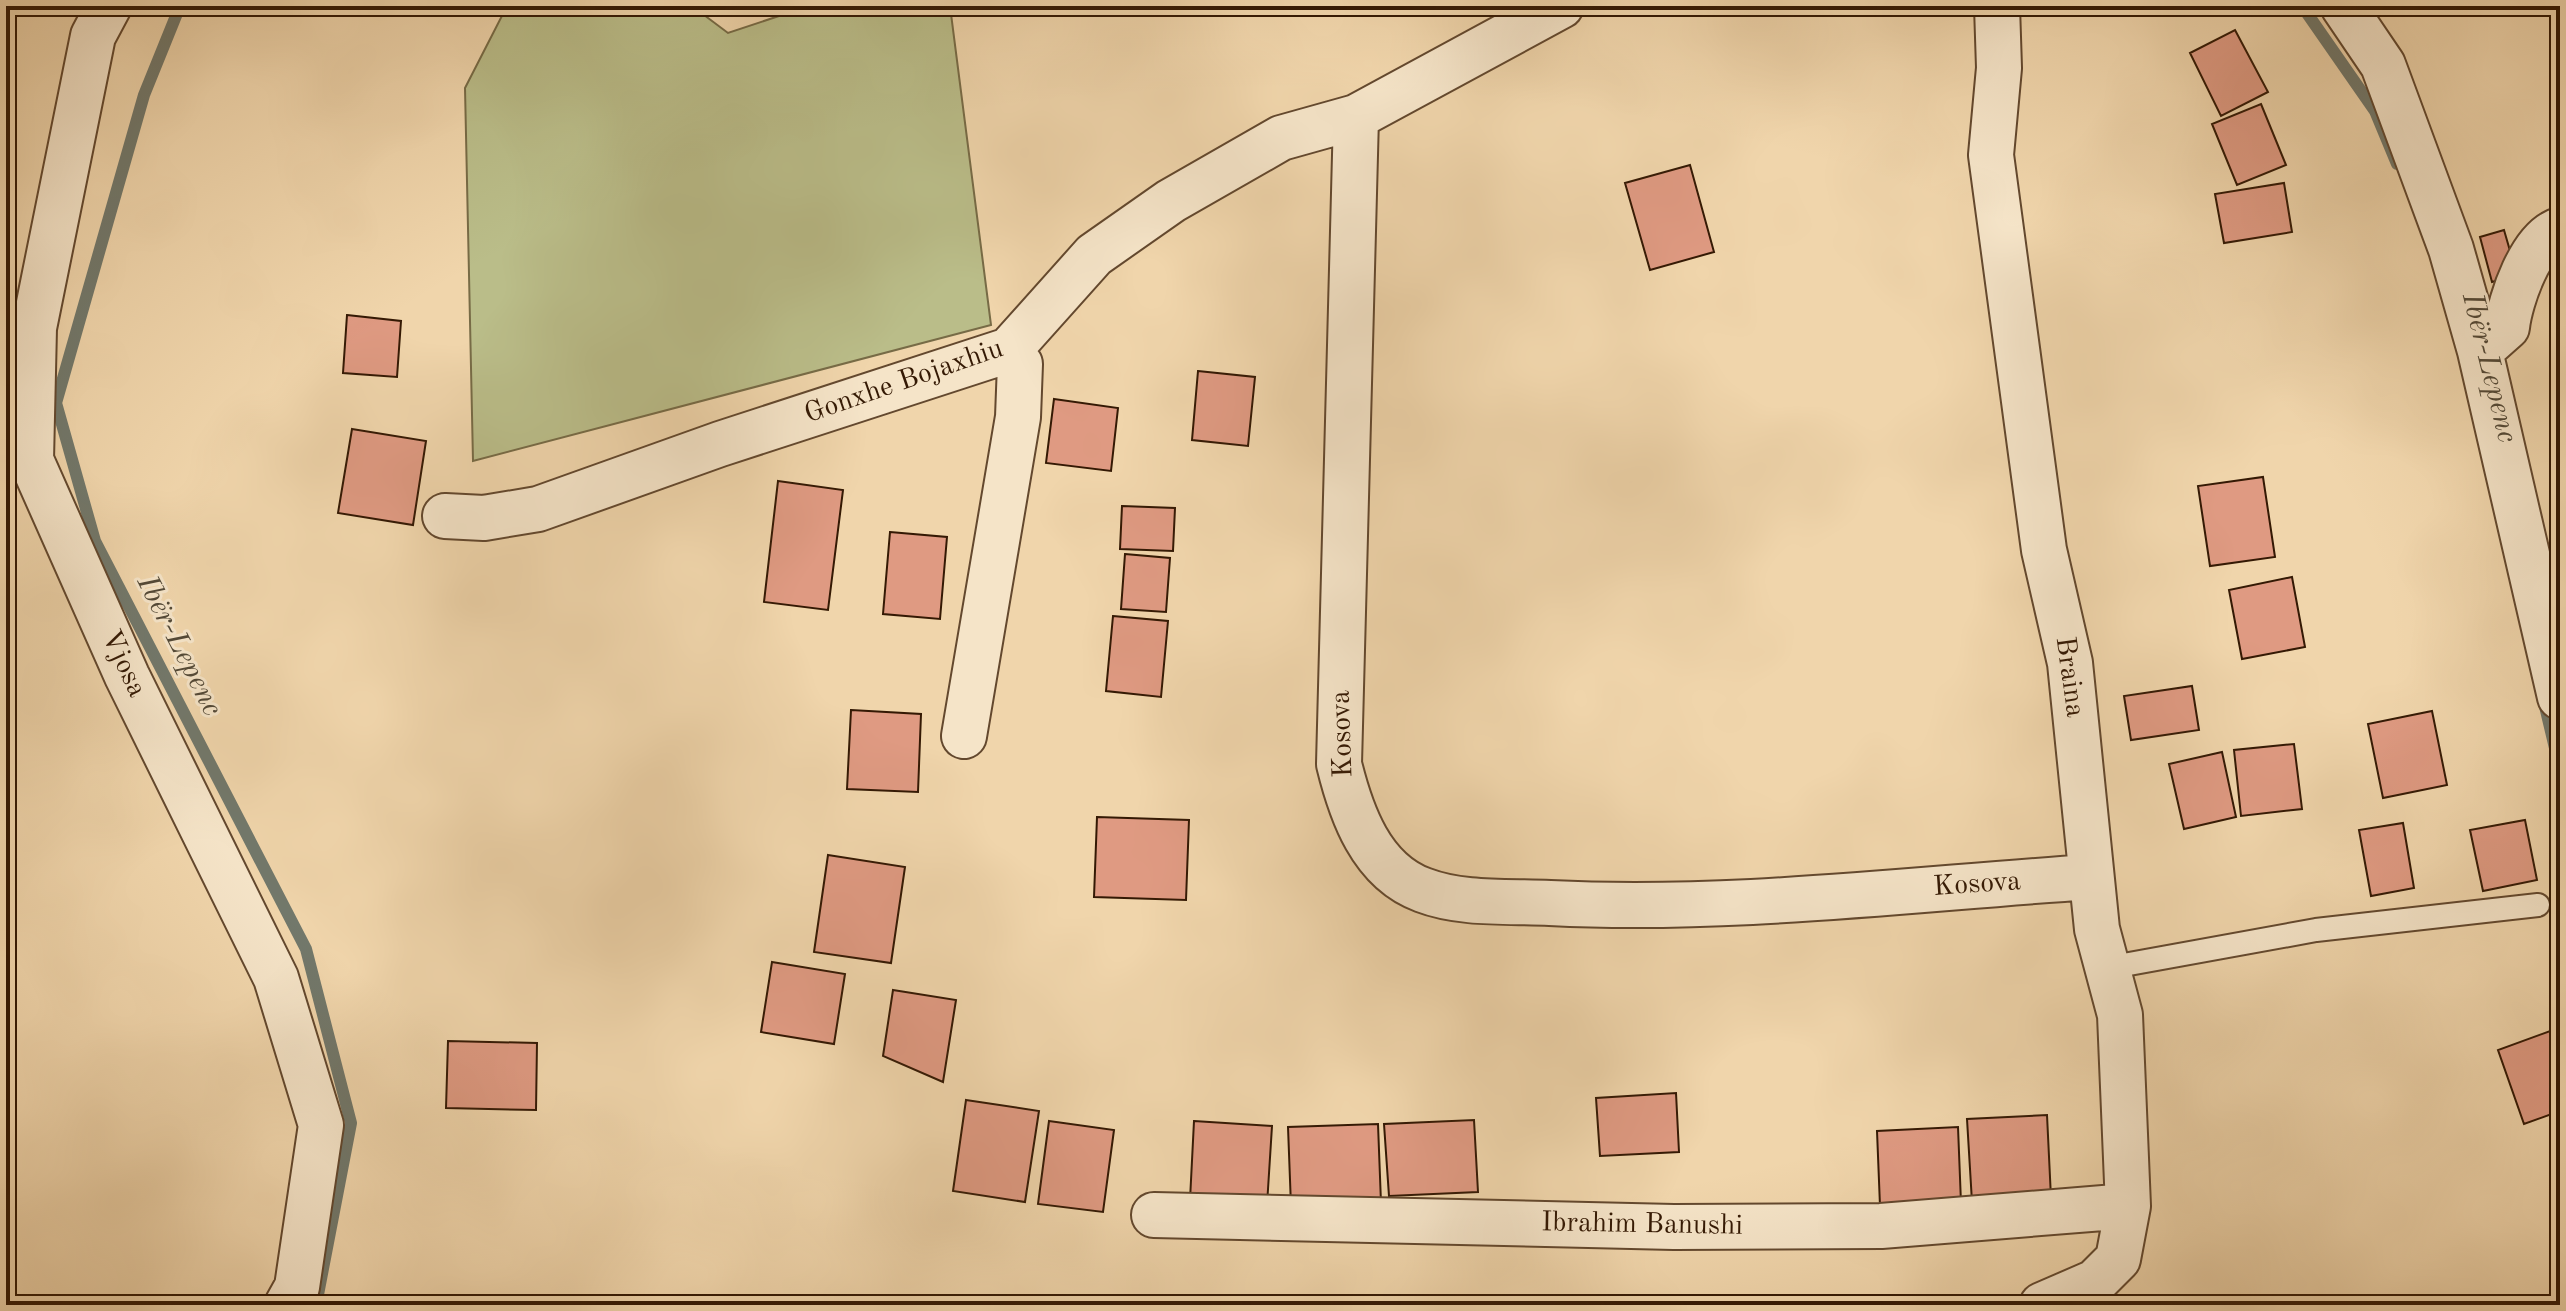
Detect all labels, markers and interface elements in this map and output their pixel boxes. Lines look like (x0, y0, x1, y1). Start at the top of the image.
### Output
water label: Ibër-Lepenc (2456, 289, 2522, 446)
street label: Gonxhe Bojaxhiu (801, 335, 1007, 429)
water label: Ibër-Lepenc (130, 570, 227, 721)
street label: Vjosa (95, 626, 151, 702)
street label: Braina (2049, 635, 2089, 719)
street label: Kosova (1327, 690, 1359, 778)
street label: Kosova (1932, 868, 2022, 902)
street label: Ibrahim Banushi (1541, 1209, 1743, 1241)

